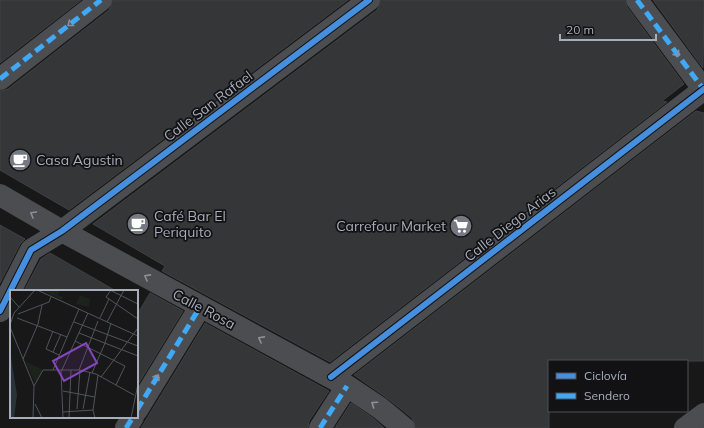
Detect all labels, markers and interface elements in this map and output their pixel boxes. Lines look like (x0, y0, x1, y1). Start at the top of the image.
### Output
scale bar (560, 16, 656, 42)
one-way arrow (68, 19, 75, 26)
text: 20 m (566, 22, 594, 37)
one-way arrow (672, 50, 680, 57)
street label: Calle San Rafael (160, 67, 256, 145)
cafe icon: Casa Agustin (7, 147, 33, 173)
place label: Casa Agustin (36, 151, 123, 169)
street label: Calle Diego Arias (461, 183, 559, 265)
place label: Café Bar El Periquito (154, 207, 226, 241)
cafe icon: Café Bar El Periquito (125, 211, 151, 237)
one-way arrow (30, 212, 37, 219)
supermarket icon: Carrefour Market (448, 213, 474, 239)
place label: Carrefour Market (336, 217, 446, 235)
one-way arrow (143, 275, 151, 282)
street label: Calle Rosa (170, 285, 238, 333)
inset map (10, 290, 138, 418)
one-way arrow (258, 337, 265, 344)
legend (548, 360, 688, 412)
text: Ciclovía (584, 368, 627, 383)
one-way arrow (153, 374, 160, 381)
text: Sendero (584, 388, 630, 403)
one-way arrow (371, 402, 378, 409)

